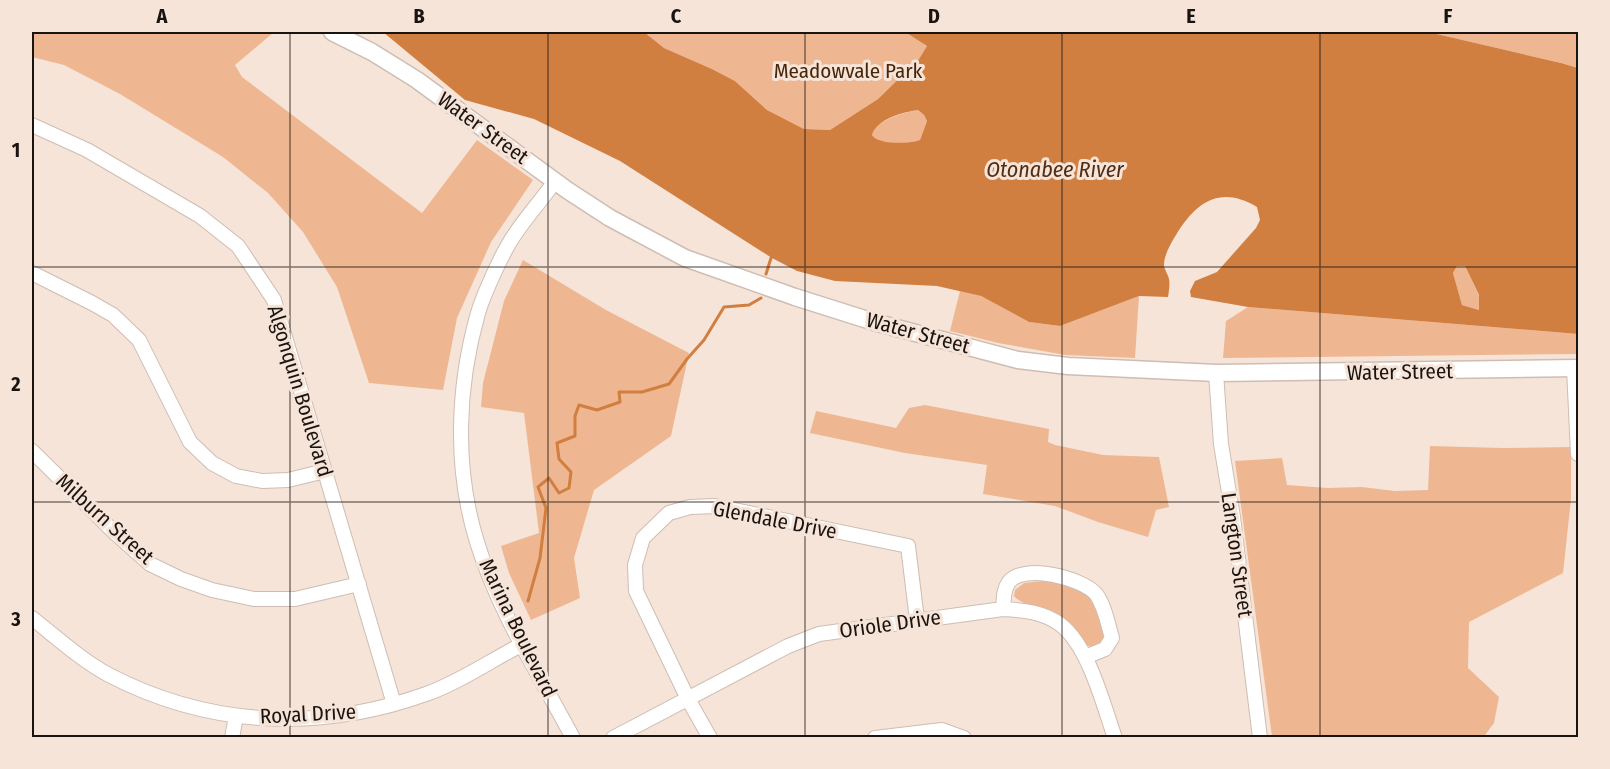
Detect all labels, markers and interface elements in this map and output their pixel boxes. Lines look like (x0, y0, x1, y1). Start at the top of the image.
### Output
text: A (156, 4, 169, 28)
text: B (413, 4, 425, 28)
text: C (671, 4, 682, 28)
text: D (928, 4, 940, 28)
text: E (1186, 4, 1196, 28)
text: F (1444, 4, 1453, 28)
park label: Meadowvale Park (774, 58, 923, 84)
street label: Water Street (432, 86, 534, 170)
text: 1 (12, 138, 20, 162)
water label: Otonabee River (986, 156, 1125, 183)
street label: Algonquin Boulevard (261, 302, 339, 480)
street label: Water Street (863, 307, 973, 359)
street label: Water Street (1347, 358, 1453, 386)
text: 2 (10, 372, 21, 396)
street label: Milburn Street (51, 468, 159, 570)
street label: Langton Street (1215, 491, 1259, 619)
street label: Glendale Drive (711, 495, 839, 545)
street label: Marina Boulevard (473, 555, 563, 701)
street label: Oriole Drive (838, 604, 942, 644)
text: 3 (10, 607, 21, 631)
street label: Royal Drive (259, 699, 357, 729)

